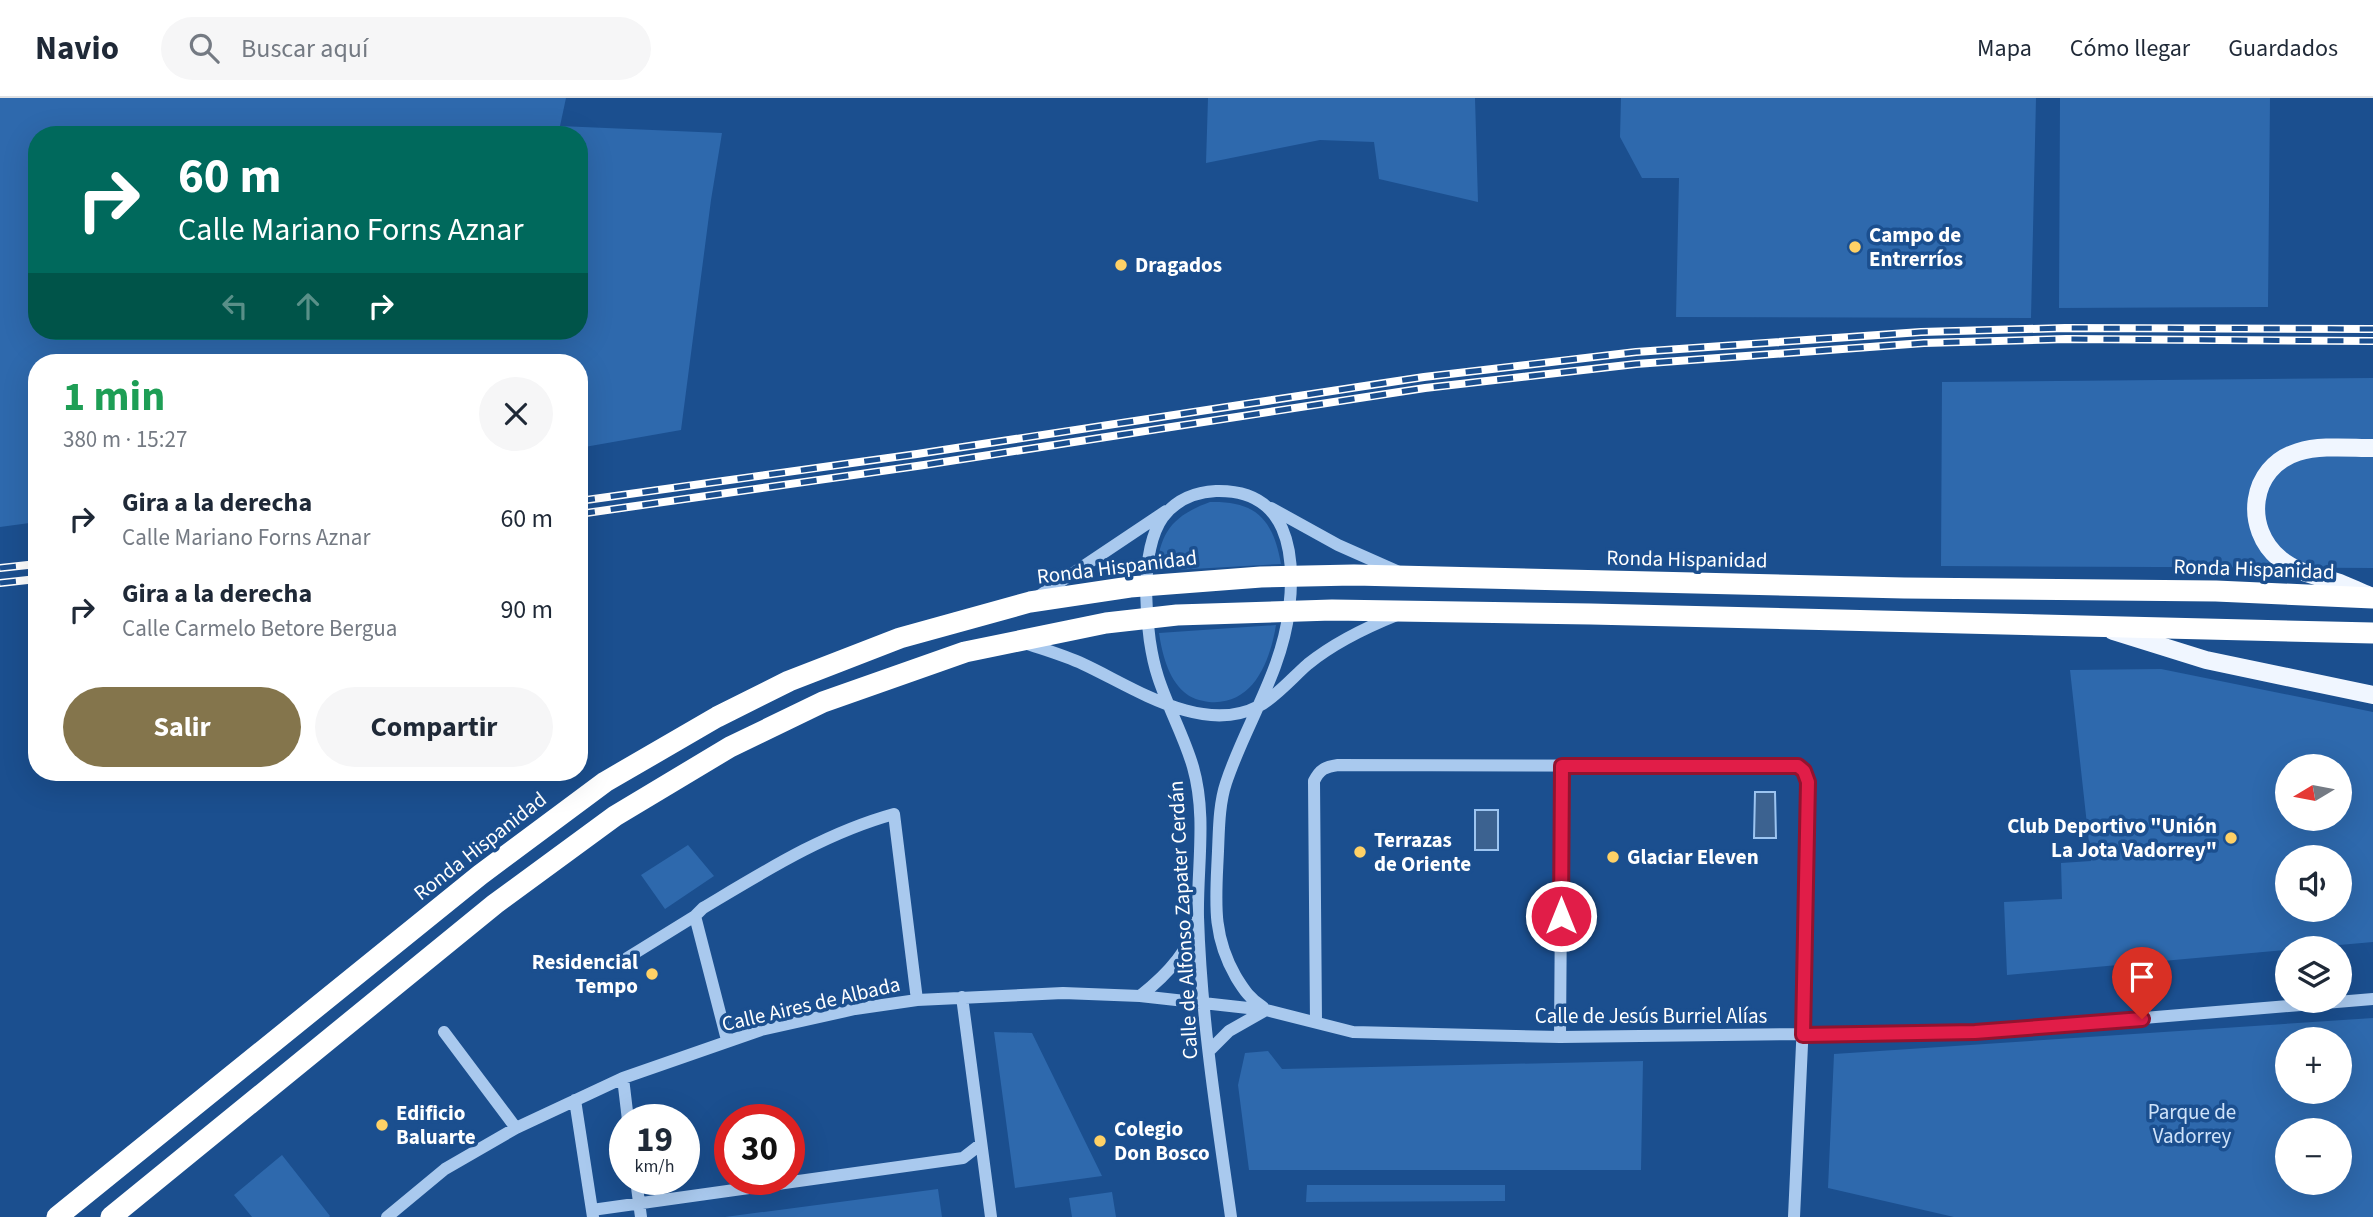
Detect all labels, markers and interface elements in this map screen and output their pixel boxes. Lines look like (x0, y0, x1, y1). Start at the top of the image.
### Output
search box (161, 17, 651, 80)
text: Navio (35, 25, 119, 72)
icon: search (185, 29, 223, 67)
text: Buscar aquí (241, 30, 368, 67)
text: Mapa (1977, 31, 2032, 66)
text: Cómo llegar (2070, 31, 2190, 66)
text: Guardados (2228, 31, 2338, 66)
text: 60 m (178, 142, 282, 212)
icon: right (63, 154, 154, 245)
text: Calle Mariano Forns Aznar (178, 207, 524, 253)
place label: Campo de Entrerríos (1869, 220, 1963, 274)
marker: Campo de Entrerríos (1847, 239, 1863, 255)
place label: Dragados (1135, 250, 1222, 280)
marker: Dragados (1113, 257, 1129, 273)
icon: left (216, 287, 254, 325)
icon: ahead (289, 287, 327, 325)
icon: right (362, 287, 400, 325)
text: 1 min (63, 367, 165, 427)
button: close (479, 377, 553, 451)
text: 380 m · 15:27 (63, 423, 187, 456)
text: Gira a la derecha (122, 484, 312, 521)
icon: right (63, 500, 101, 538)
text: 60 m (500, 500, 553, 537)
text: Calle Mariano Forns Aznar (122, 521, 370, 554)
street label: Ronda Hispanidad (1035, 542, 1199, 592)
street label: Ronda Hispanidad (1606, 543, 1768, 575)
street label: Ronda Hispanidad (2173, 551, 2335, 587)
text: Gira a la derecha (122, 575, 312, 612)
icon: right (63, 591, 101, 629)
text: 90 m (500, 591, 553, 628)
text: Calle Carmelo Betore Bergua (122, 612, 397, 645)
button: Salir (63, 687, 301, 767)
button: Compartir (315, 687, 553, 767)
north arrow (2275, 754, 2352, 831)
map controls (2275, 754, 2352, 1195)
street label: Calle de Alfonso Zapater Cerdán (1161, 780, 1205, 1060)
street label: Ronda Hispanidad (407, 785, 553, 907)
place label: Club Deportivo "Unión La Jota Vadorrey" (2007, 811, 2217, 865)
place label: Terrazas de Oriente (1374, 825, 1471, 879)
marker: Club Deportivo "Unión La Jota Vadorrey" (2223, 830, 2239, 846)
place label: Glaciar Eleven (1627, 842, 1759, 872)
marker: Terrazas de Oriente (1352, 844, 1368, 860)
button: sound (2275, 845, 2352, 922)
marker: Glaciar Eleven (1605, 849, 1621, 865)
position arrow (1524, 879, 1598, 953)
button: layers (2275, 936, 2352, 1013)
place label: Residencial Tempo (532, 947, 638, 1001)
pin (2112, 947, 2172, 1019)
icon: arrive (2123, 958, 2161, 996)
marker: Residencial Tempo (644, 966, 660, 982)
street label: Calle Aires de Albada (719, 969, 903, 1039)
street label: Calle de Jesús Burriel Alías (1535, 1001, 1768, 1031)
button: + (2275, 1027, 2352, 1104)
park label: Parque de Vadorrey (2148, 1097, 2236, 1151)
place label: Edificio Baluarte (396, 1098, 476, 1152)
speed limit sign: 30 (714, 1104, 805, 1195)
place label: Colegio Don Bosco (1114, 1114, 1210, 1168)
text: 19 (636, 1115, 673, 1165)
marker: Edificio Baluarte (374, 1117, 390, 1133)
button: − (2275, 1118, 2352, 1195)
marker: Colegio Don Bosco (1092, 1133, 1108, 1149)
text: km/h (635, 1154, 674, 1179)

